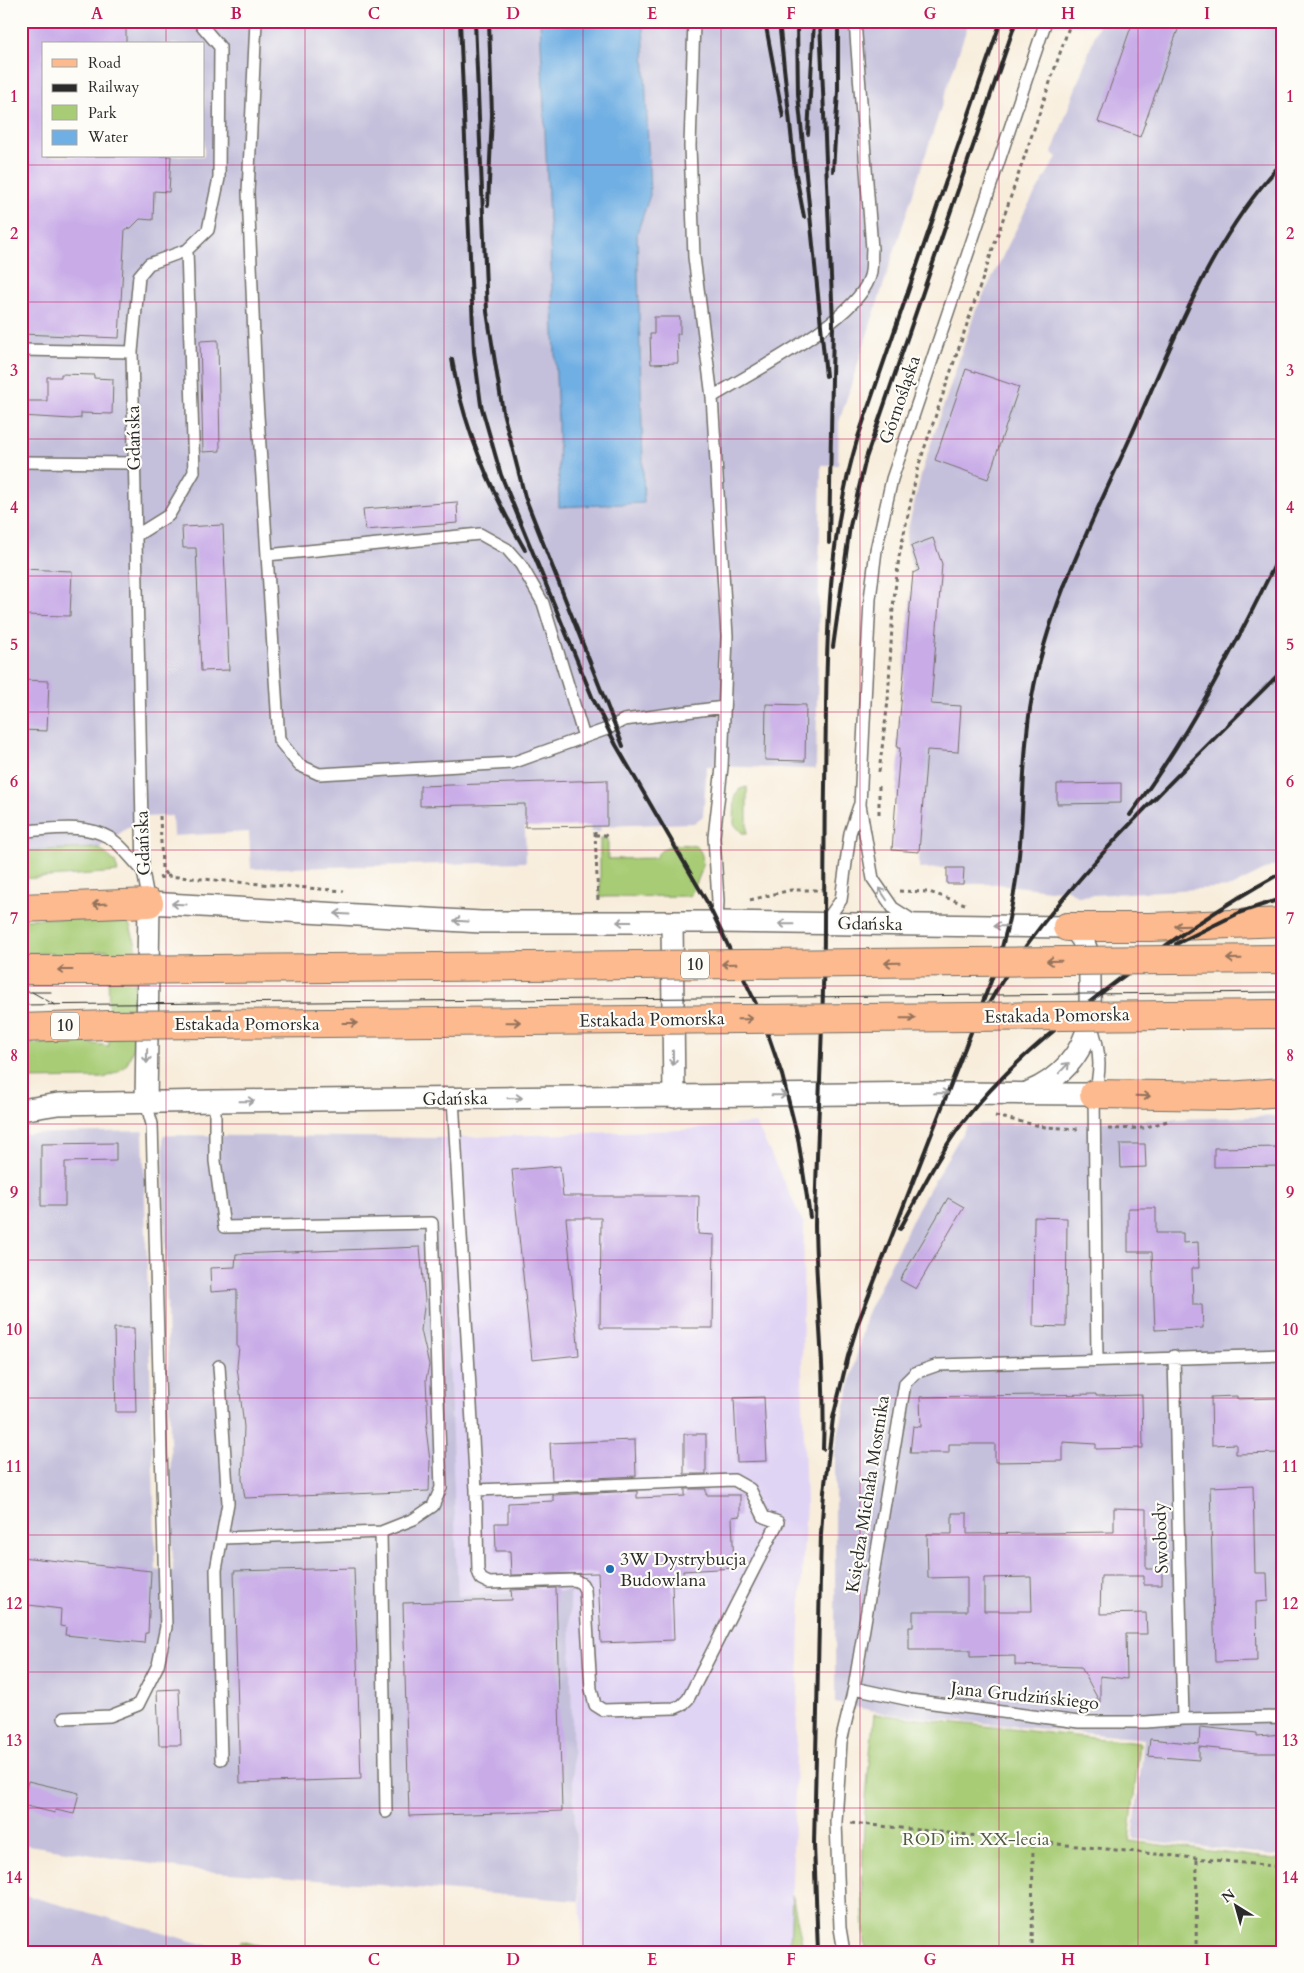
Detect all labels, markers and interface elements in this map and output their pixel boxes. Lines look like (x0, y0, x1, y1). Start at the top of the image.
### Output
text: A (91, 3, 103, 25)
text: B (230, 3, 242, 25)
text: C (368, 3, 380, 25)
text: D (506, 3, 520, 25)
text: E (647, 3, 657, 25)
text: F (786, 3, 796, 25)
text: G (923, 3, 937, 25)
text: H (1061, 3, 1075, 25)
text: I (1204, 3, 1210, 25)
legend (42, 42, 205, 158)
text: Road (88, 53, 121, 73)
text: Railway (88, 77, 139, 97)
text: 1 (10, 86, 18, 108)
text: 1 (1286, 86, 1294, 108)
text: Park (88, 103, 117, 123)
text: Water (87, 127, 129, 147)
text: 2 (10, 223, 18, 245)
text: 2 (1286, 223, 1294, 245)
street label: Górnośląska (873, 352, 927, 448)
text: 3 (10, 360, 18, 382)
text: 3 (1286, 360, 1294, 382)
street label: Gdańska (121, 405, 147, 471)
text: 4 (10, 497, 18, 519)
text: 4 (1286, 497, 1294, 519)
text: 5 (10, 634, 18, 656)
text: 5 (1286, 634, 1294, 656)
text: 6 (10, 771, 18, 793)
text: 6 (1286, 771, 1294, 793)
street label: Gdańska (129, 810, 157, 876)
one-way arrow (878, 887, 888, 901)
one-way arrow (92, 899, 108, 908)
one-way arrow (172, 900, 188, 909)
text: 7 (10, 908, 18, 930)
text: 7 (1286, 908, 1294, 930)
one-way arrow (334, 909, 350, 918)
street label: Gdańska (837, 911, 903, 937)
one-way arrow (453, 916, 469, 925)
one-way arrow (616, 917, 632, 927)
one-way arrow (778, 919, 794, 928)
one-way arrow (993, 921, 1010, 931)
one-way arrow (1174, 921, 1190, 931)
road number: 10 (681, 952, 709, 978)
one-way arrow (1226, 955, 1242, 964)
one-way arrow (1046, 956, 1062, 966)
one-way arrow (884, 958, 900, 968)
one-way arrow (721, 959, 738, 969)
one-way arrow (57, 965, 73, 975)
street label: Estakada Pomorska (984, 1002, 1130, 1030)
street label: Estakada Pomorska (579, 1006, 725, 1034)
road number: 10 (51, 1012, 79, 1040)
street label: Estakada Pomorska (174, 1012, 320, 1037)
one-way arrow (900, 1013, 916, 1023)
one-way arrow (737, 1015, 753, 1024)
one-way arrow (504, 1017, 521, 1027)
one-way arrow (342, 1019, 358, 1028)
text: 8 (10, 1045, 18, 1067)
text: 8 (1286, 1045, 1294, 1067)
one-way arrow (142, 1048, 151, 1064)
one-way arrow (668, 1050, 678, 1066)
one-way arrow (1058, 1062, 1071, 1074)
street label: Gdańska (422, 1086, 488, 1112)
one-way arrow (933, 1089, 949, 1098)
one-way arrow (770, 1091, 786, 1100)
one-way arrow (1135, 1091, 1151, 1100)
one-way arrow (506, 1094, 522, 1103)
one-way arrow (238, 1096, 255, 1106)
text: 9 (10, 1182, 18, 1204)
text: 9 (1286, 1182, 1294, 1204)
text: 10 (6, 1319, 22, 1341)
text: 10 (1282, 1319, 1298, 1341)
street label: Księdza Michała Mostnika (840, 1393, 896, 1594)
text: 11 (6, 1456, 22, 1478)
text: 11 (1282, 1456, 1298, 1478)
street label: Swobody (1147, 1501, 1175, 1574)
place label: 3W Dystrybucja Budowlana (620, 1547, 747, 1593)
marker: 3W Dystrybucja Budowlana (604, 1563, 616, 1575)
text: 12 (6, 1593, 22, 1615)
text: 12 (1282, 1593, 1298, 1615)
street label: Jana Grudzińskiego (947, 1675, 1101, 1716)
text: 13 (6, 1730, 22, 1752)
text: 13 (1282, 1730, 1298, 1752)
park label: ROD im. XX-lecia (902, 1827, 1050, 1852)
text: 14 (6, 1867, 22, 1889)
text: 14 (1282, 1867, 1298, 1889)
north arrow (1212, 1880, 1262, 1930)
text: N (1218, 1885, 1239, 1907)
text: A (91, 1949, 103, 1971)
text: B (230, 1949, 242, 1971)
text: C (368, 1949, 380, 1971)
text: D (506, 1949, 520, 1971)
text: E (647, 1949, 657, 1971)
text: F (786, 1949, 796, 1971)
text: G (923, 1949, 937, 1971)
text: H (1061, 1949, 1075, 1971)
text: I (1204, 1949, 1210, 1971)

